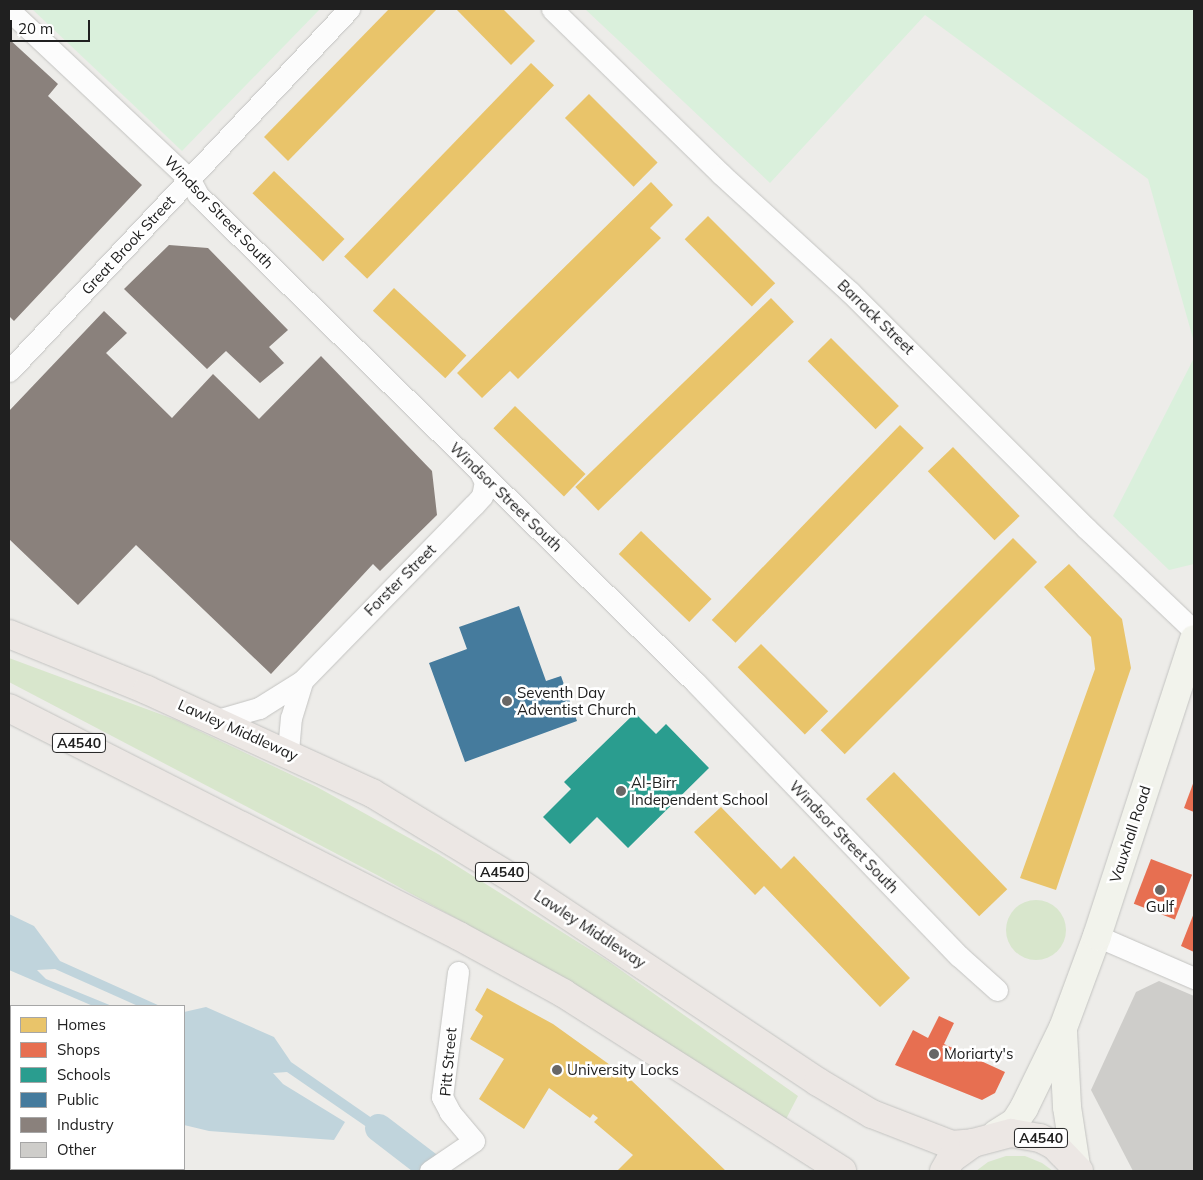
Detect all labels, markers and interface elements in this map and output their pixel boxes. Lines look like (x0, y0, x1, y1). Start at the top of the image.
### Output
scale bar (12, 10, 92, 42)
text: 20 m (18, 19, 53, 38)
street label: Windsor Street South (161, 152, 277, 272)
street label: Great Brook Street (78, 192, 178, 298)
street label: Barrack Street (834, 276, 918, 358)
street label: Windsor Street South (446, 439, 566, 555)
street label: Forster Street (361, 541, 439, 619)
place label: Seventh Day Adventist Church (517, 683, 636, 718)
street label: Lawley Middleway (175, 695, 301, 765)
marker: Seventh Day Adventist Church (501, 695, 513, 707)
road number: A4540 (52, 731, 106, 754)
place label: Al-Birr Independent School (631, 773, 768, 808)
street label: Windsor Street South (786, 777, 902, 897)
street label: Vauxhall Road (1106, 783, 1154, 885)
marker: Al-Birr Independent School (615, 785, 627, 797)
road number: A4540 (474, 860, 530, 884)
marker: Gulf (1154, 884, 1166, 896)
street label: Lawley Middleway (531, 886, 649, 972)
place label: Gulf (1146, 898, 1174, 916)
legend (10, 1005, 185, 1170)
text: Homes (57, 1015, 106, 1034)
street label: Pitt Street (436, 1027, 460, 1097)
text: Shops (57, 1040, 100, 1059)
place label: Moriarty's (944, 1045, 1013, 1063)
marker: Moriarty's (928, 1048, 940, 1060)
place label: University Locks (567, 1061, 679, 1079)
marker: University Locks (551, 1064, 563, 1076)
text: Schools (57, 1065, 111, 1084)
text: Public (57, 1090, 99, 1109)
text: Industry (57, 1115, 114, 1134)
road number: A4540 (1014, 1126, 1068, 1150)
text: Other (57, 1140, 96, 1159)

